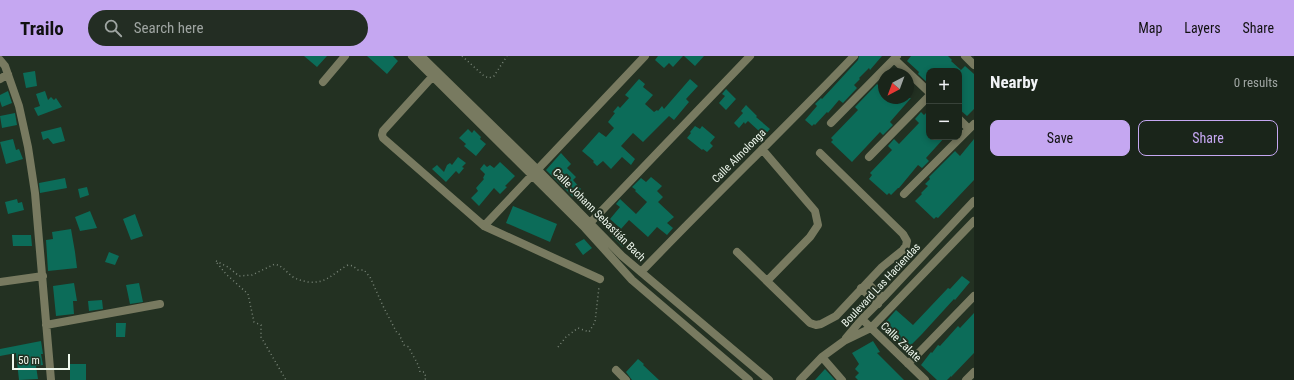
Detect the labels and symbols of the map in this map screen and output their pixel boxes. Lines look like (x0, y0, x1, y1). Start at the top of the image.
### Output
north arrow (878, 68, 914, 104)
street label: Calle Almolonga (709, 126, 769, 186)
street label: Calle Johann Sebastián Bach (550, 166, 648, 264)
street label: Boulevard Las Haciendas (839, 241, 923, 329)
street label: Calle Zalate (878, 319, 924, 365)
scale bar (12, 352, 70, 371)

